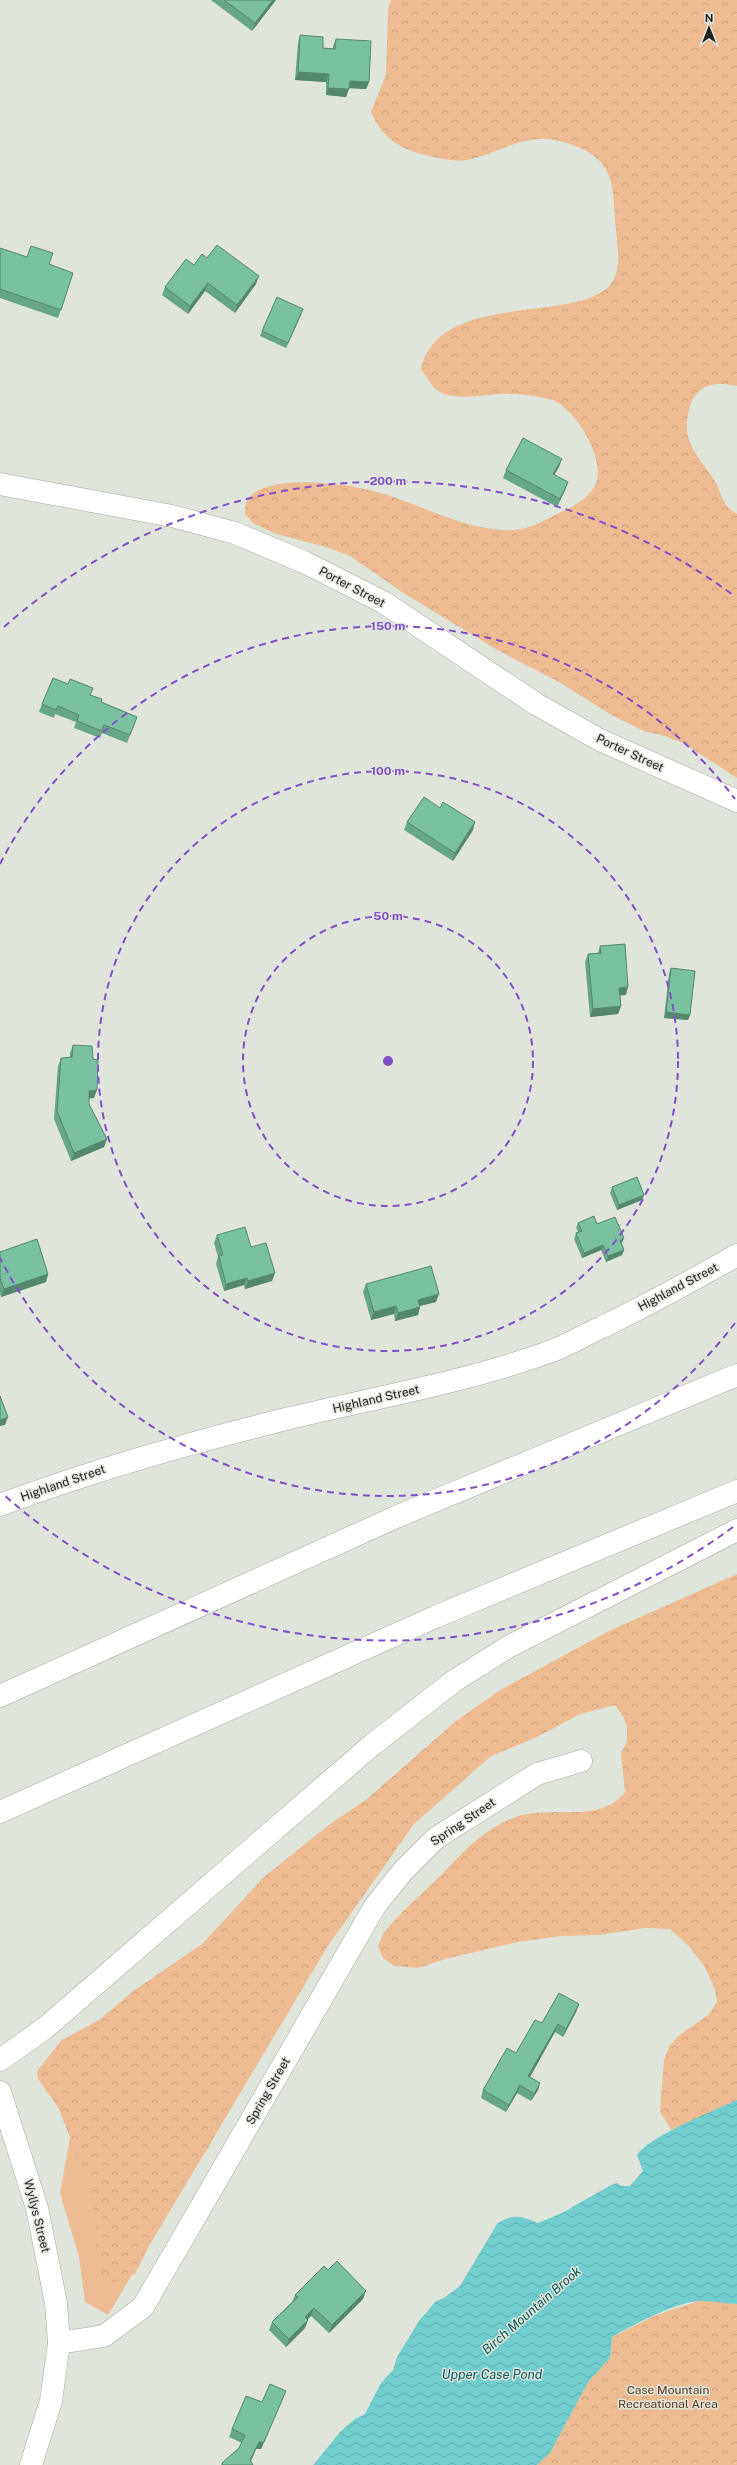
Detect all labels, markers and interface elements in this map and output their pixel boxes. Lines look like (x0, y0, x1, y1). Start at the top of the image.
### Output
north arrow (689, 8, 729, 48)
text: N (705, 12, 713, 24)
text: 200 m (370, 474, 406, 488)
street label: Porter Street (317, 564, 388, 610)
text: 150 m (371, 619, 405, 633)
street label: Porter Street (594, 731, 666, 775)
text: 100 m (371, 764, 405, 778)
text: 50 m (373, 909, 403, 923)
centre of rings (381, 1054, 395, 1068)
street label: Highland Street (636, 1260, 721, 1314)
street label: Highland Street (331, 1382, 421, 1416)
street label: Highland Street (19, 1462, 108, 1504)
street label: Spring Street (428, 1795, 498, 1849)
street label: Spring Street (243, 2055, 293, 2127)
street label: Wyllys Street (21, 2178, 53, 2254)
water label: Birch Mountain Brook (479, 2263, 584, 2357)
water label: Upper Case Pond (442, 2367, 543, 2382)
park label: Case Mountain Recreational Area (618, 2383, 718, 2411)

